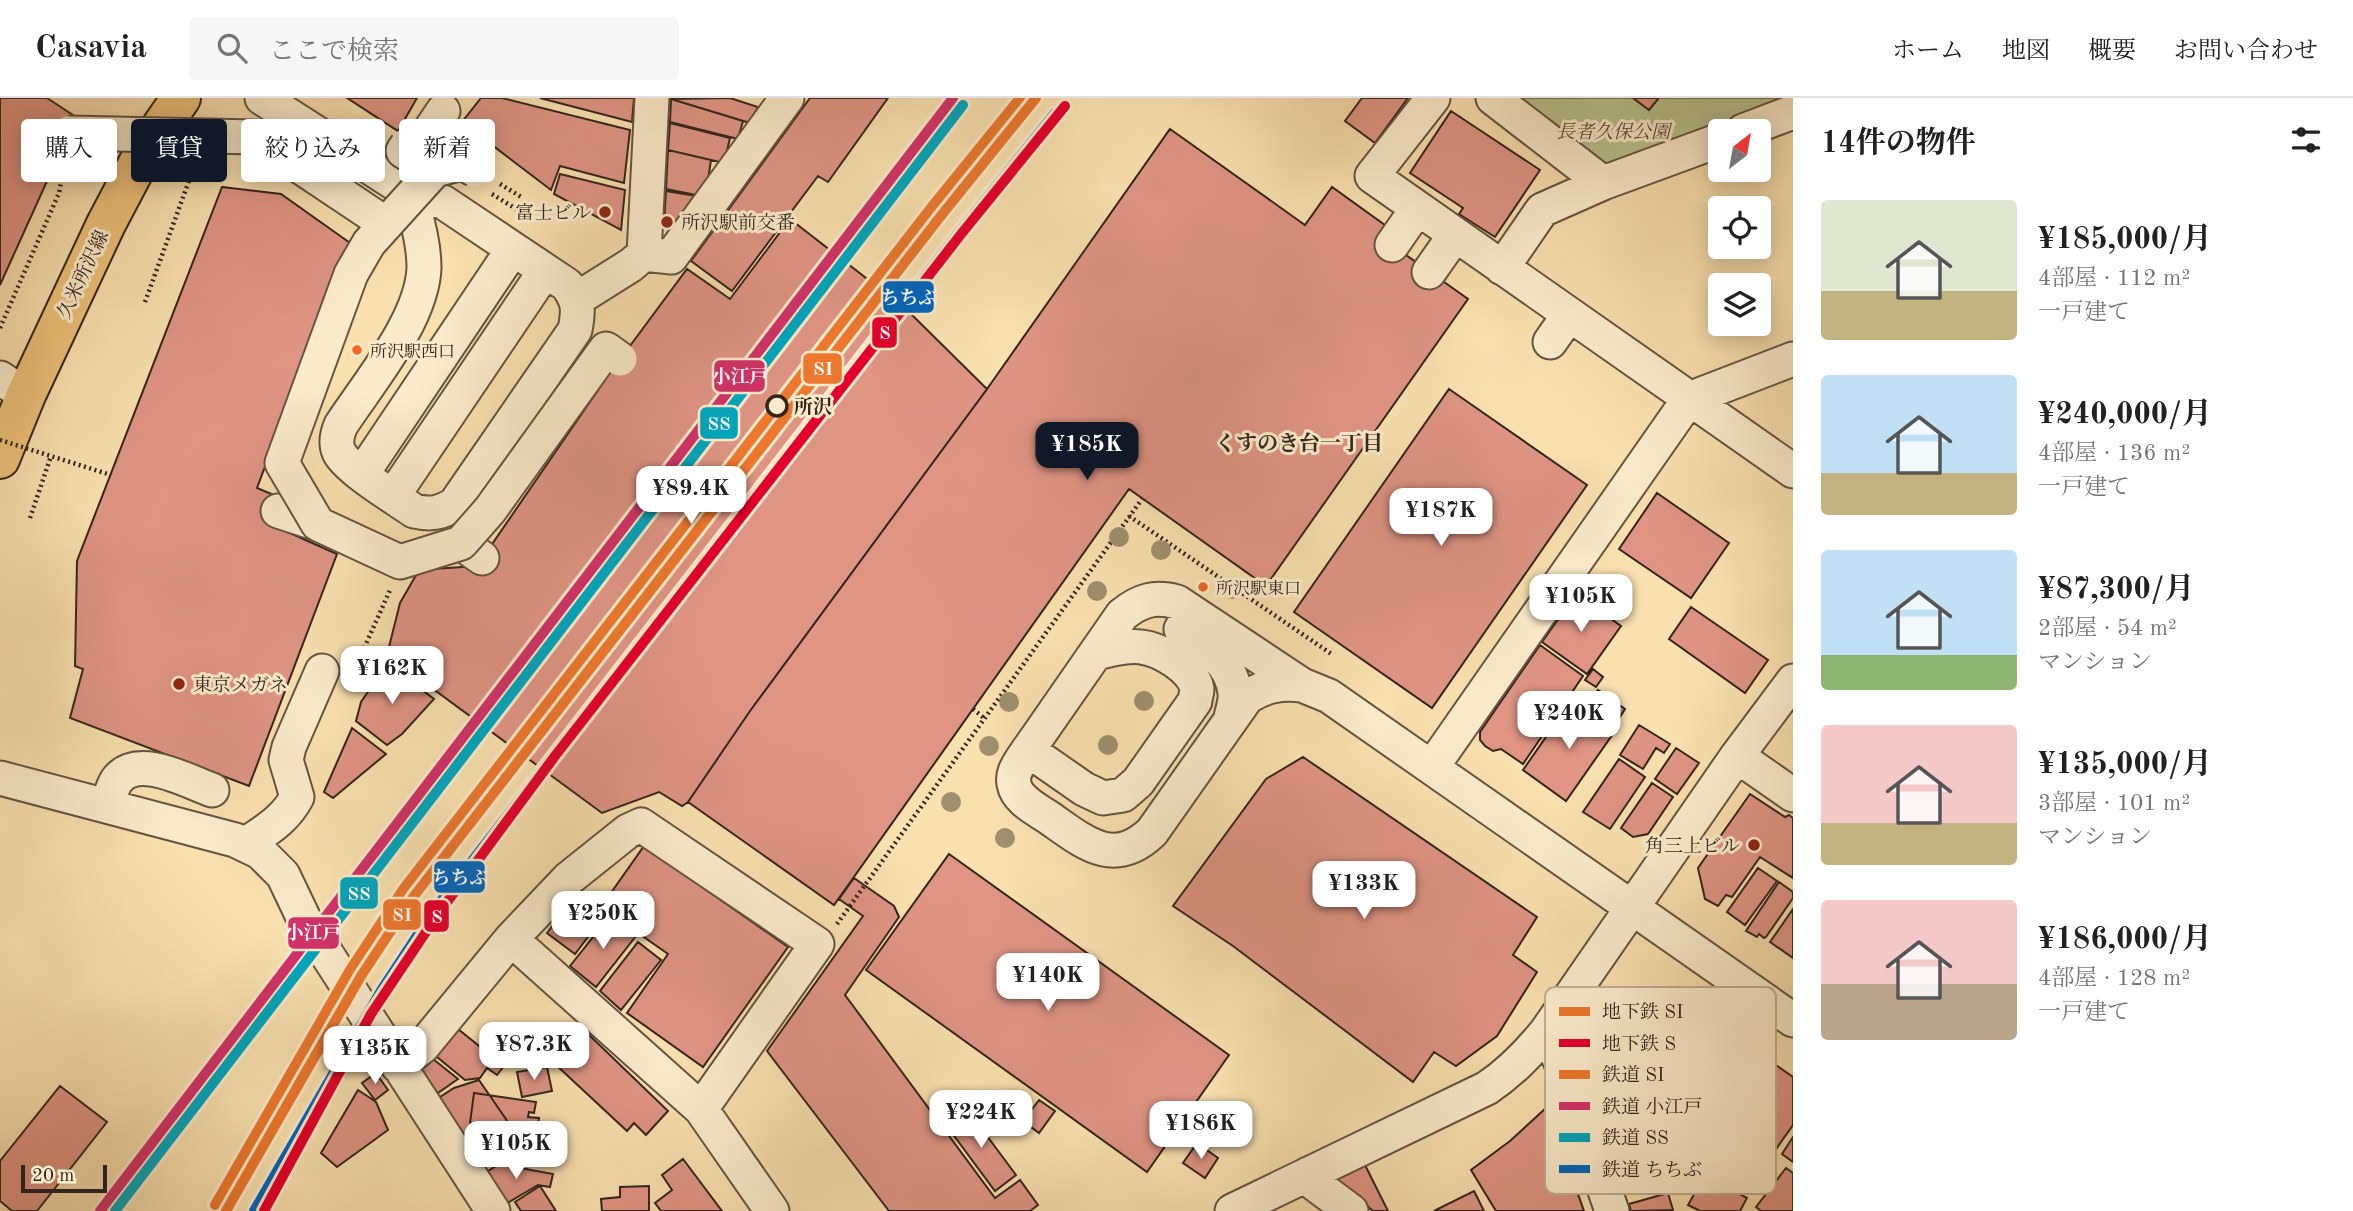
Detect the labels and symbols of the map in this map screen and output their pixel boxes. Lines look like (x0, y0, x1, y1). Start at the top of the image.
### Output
north arrow (1708, 119, 1771, 182)
park label: 長者久保公園 (1556, 122, 1673, 143)
place label: 富士ビル (515, 203, 591, 224)
marker: 富士ビル (597, 204, 613, 220)
place label: 所沢駅前交番 (681, 212, 795, 234)
marker: 所沢駅前交番 (659, 214, 675, 230)
street label: 久米所沢線 (53, 227, 113, 322)
line badge: ちちぶ (882, 280, 935, 314)
text: ちちぶ (880, 288, 938, 309)
line badge: S (871, 316, 898, 349)
text: S (879, 325, 891, 344)
place label: 所沢駅西口 (370, 342, 455, 361)
marker: 所沢駅西口 (350, 343, 364, 357)
line badge: SI (802, 352, 843, 385)
line badge: 小江戸 (713, 359, 766, 393)
text: SI (813, 361, 833, 380)
text: 小江戸 (711, 366, 769, 388)
marker: 所沢 (766, 395, 788, 417)
place label: 所沢 (794, 396, 832, 418)
line badge: SS (699, 406, 739, 440)
text: SS (707, 416, 731, 435)
pin: ¥185K (1038, 422, 1136, 482)
district label: くすのき台一丁目 (1215, 432, 1383, 455)
pin: ¥89.4K (634, 466, 748, 526)
pin: ¥187K (1392, 489, 1490, 548)
pin: ¥105K (1532, 574, 1630, 634)
place label: 所沢駅東口 (1216, 579, 1301, 598)
marker: 所沢駅東口 (1196, 580, 1210, 594)
pin: ¥162K (343, 646, 441, 706)
place label: 東京メガネ (193, 674, 288, 696)
marker: 東京メガネ (171, 676, 187, 692)
pin: ¥240K (1520, 692, 1618, 751)
place label: 角三上ビル (1645, 836, 1740, 857)
marker: 角三上ビル (1746, 837, 1762, 853)
line badge: ちちぶ (433, 860, 486, 894)
pin: ¥133K (1315, 862, 1413, 921)
text: ちちぶ (431, 868, 489, 889)
line badge: SS (339, 876, 379, 910)
text: SS (347, 886, 371, 905)
pin: ¥250K (554, 892, 652, 951)
line badge: SI (382, 898, 422, 931)
line badge: S (423, 899, 450, 933)
text: SI (392, 907, 412, 926)
text: S (431, 909, 443, 928)
line badge: 小江戸 (287, 916, 340, 950)
text: 小江戸 (284, 922, 342, 944)
pin: ¥140K (999, 954, 1097, 1013)
legend (1545, 987, 1776, 1194)
text: 地下鉄 SI (1602, 1001, 1684, 1023)
pin: ¥87.3K (477, 1023, 591, 1082)
pin: ¥135K (326, 1026, 424, 1086)
text: 地下鉄 S (1602, 1033, 1676, 1055)
text: 鉄道 SI (1602, 1064, 1665, 1086)
pin: ¥224K (932, 1090, 1030, 1150)
text: 鉄道 小江戸 (1602, 1096, 1702, 1118)
pin: ¥186K (1152, 1102, 1250, 1161)
pin: ¥105K (467, 1122, 565, 1181)
text: 鉄道 SS (1602, 1127, 1669, 1149)
text: 鉄道 ちちぶ (1602, 1159, 1702, 1181)
scale bar (21, 1162, 107, 1194)

